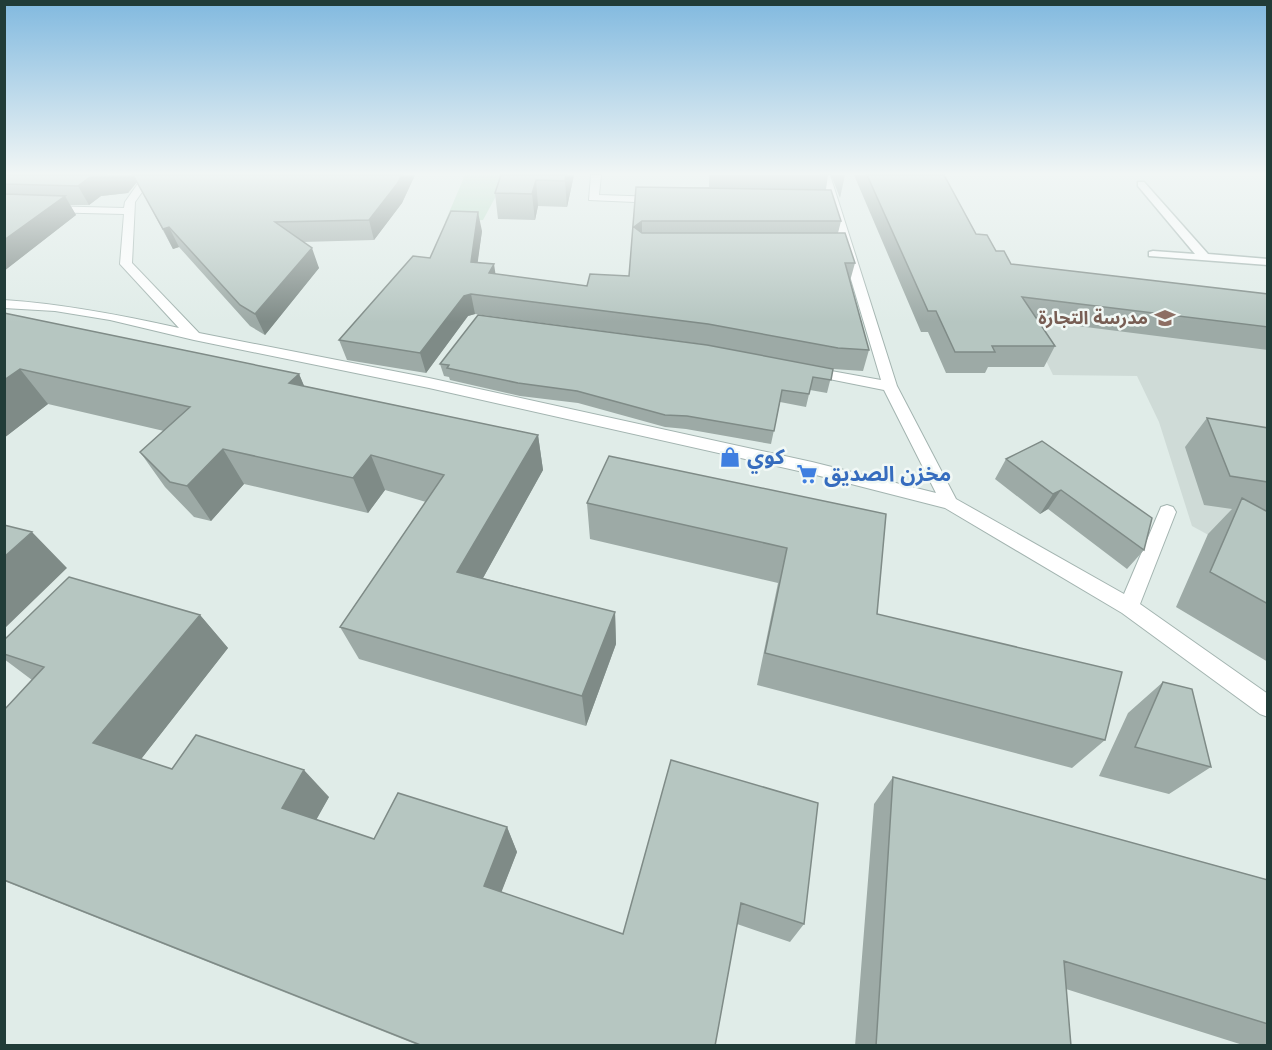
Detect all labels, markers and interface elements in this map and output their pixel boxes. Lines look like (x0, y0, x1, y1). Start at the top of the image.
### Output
place label: مدرسة التجارة (1038, 306, 1148, 330)
school or university icon: مدرسة التجارة (1153, 306, 1177, 330)
place label: كوي (747, 443, 785, 474)
shop icon: كوي (718, 445, 742, 469)
place label: مخزن الصديق (824, 460, 951, 488)
supermarket icon: مخزن الصديق (795, 462, 819, 486)

